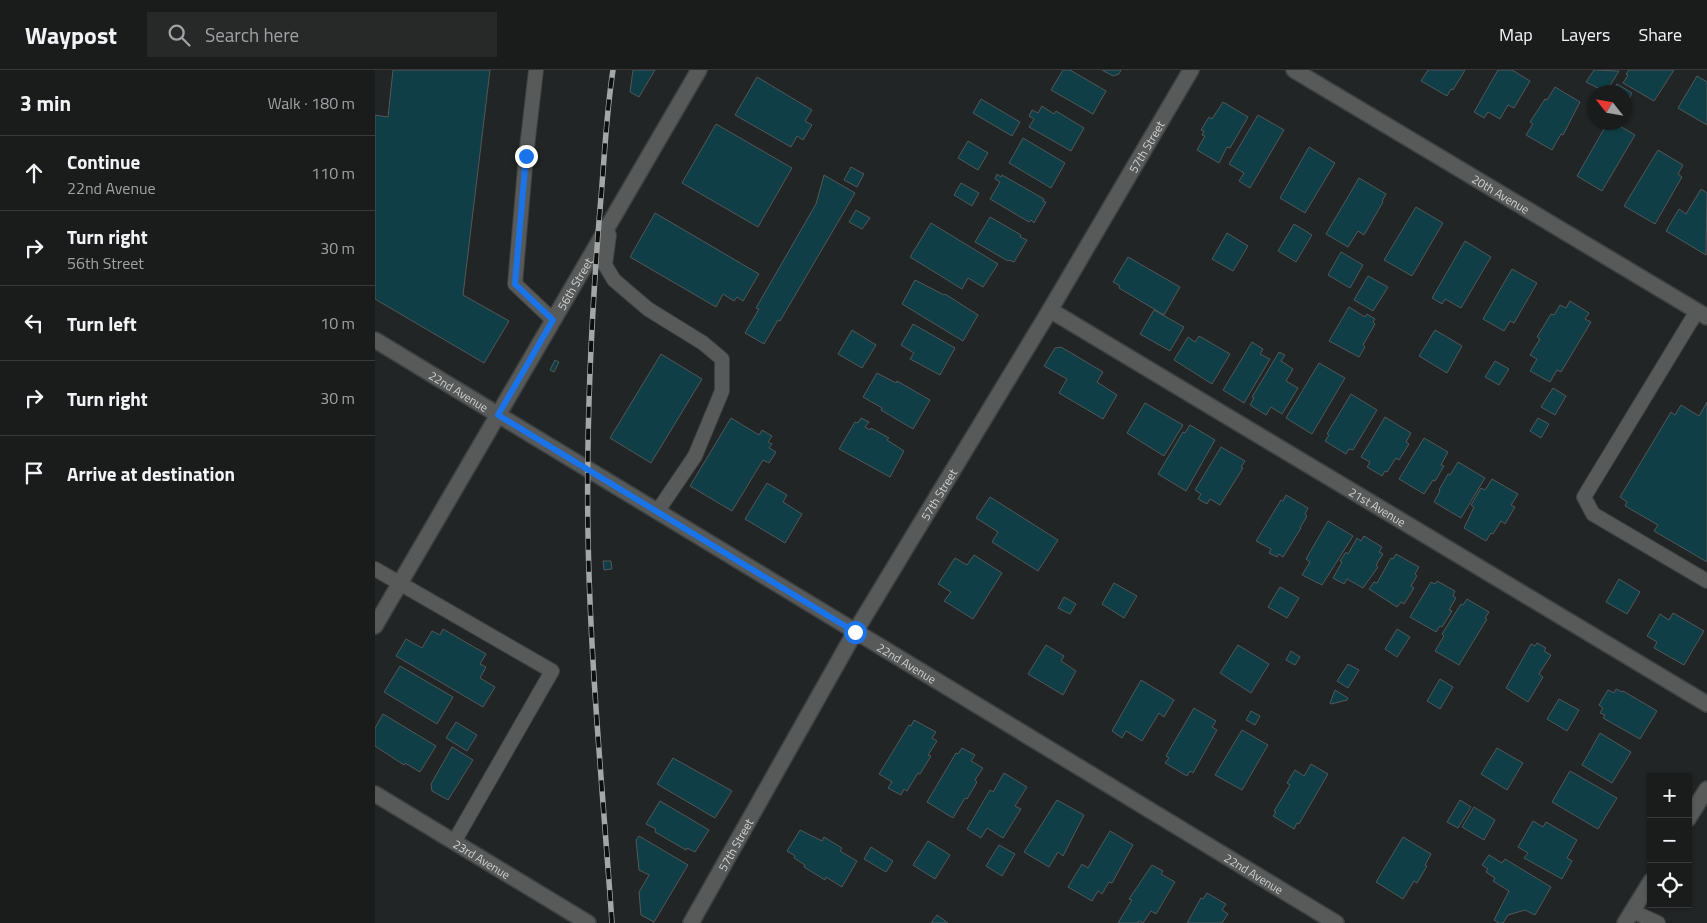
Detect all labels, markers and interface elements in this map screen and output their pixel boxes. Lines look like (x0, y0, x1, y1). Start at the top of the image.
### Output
search box (147, 12, 497, 57)
text: Waypost (25, 17, 117, 53)
text: Search here (205, 20, 299, 49)
icon: search (165, 21, 193, 49)
text: Map (1499, 21, 1533, 48)
text: Layers (1561, 21, 1610, 48)
text: Share (1638, 21, 1682, 48)
north arrow (1587, 85, 1632, 130)
text: 3 min (20, 87, 71, 119)
text: Walk · 180 m (267, 91, 355, 115)
street label: 57th Street (1123, 116, 1169, 176)
route end (515, 145, 538, 168)
text: Continue (67, 147, 140, 176)
icon: ahead (20, 159, 48, 187)
text: 110 m (311, 161, 355, 185)
street label: 20th Avenue (1468, 169, 1533, 218)
text: 22nd Avenue (67, 176, 156, 200)
text: Turn right (67, 222, 148, 251)
icon: right (20, 234, 48, 262)
text: 30 m (320, 236, 355, 260)
text: 56th Street (67, 251, 144, 275)
street label: 56th Street (552, 253, 598, 313)
icon: left (20, 309, 48, 337)
text: Turn left (67, 309, 137, 338)
text: 10 m (320, 311, 355, 335)
street label: 22nd Avenue (425, 365, 492, 416)
icon: right (20, 384, 48, 412)
text: Turn right (67, 384, 148, 413)
text: 30 m (320, 386, 355, 410)
icon: arrive (20, 459, 48, 487)
text: Arrive at destination (67, 459, 235, 488)
street label: 57th Street (915, 464, 962, 524)
street label: 21st Avenue (1345, 482, 1410, 531)
route start (844, 621, 867, 644)
street label: 22nd Avenue (873, 637, 940, 688)
map controls (1647, 773, 1692, 908)
button: + (1647, 773, 1692, 818)
street label: 57th Street (713, 814, 758, 874)
button: − (1647, 818, 1692, 863)
street label: 23rd Avenue (450, 834, 514, 883)
street label: 22nd Avenue (1221, 848, 1287, 899)
button: locate (1647, 863, 1692, 908)

